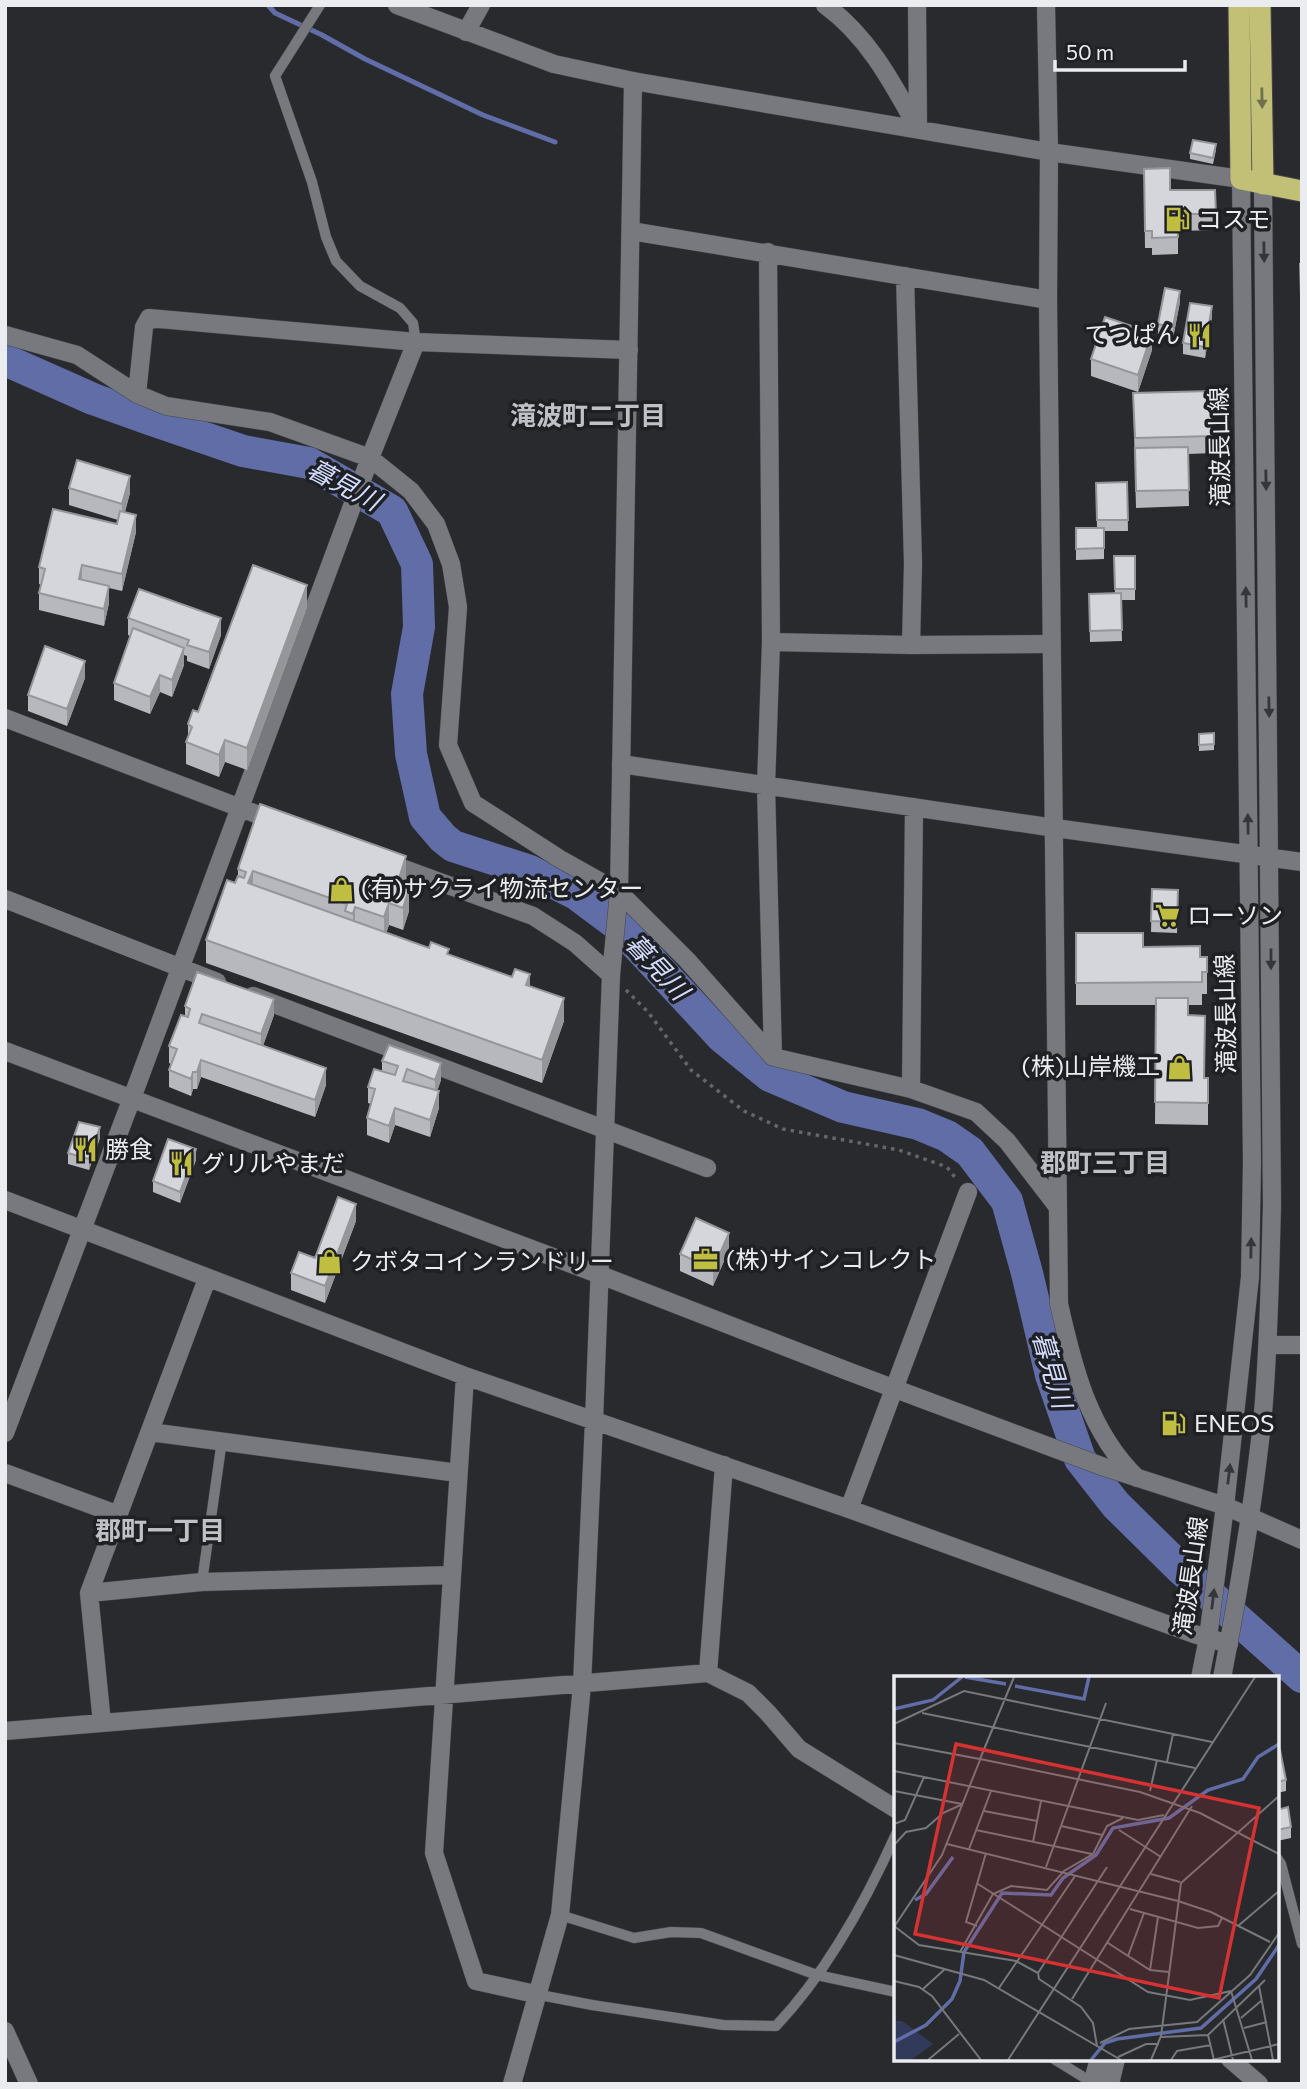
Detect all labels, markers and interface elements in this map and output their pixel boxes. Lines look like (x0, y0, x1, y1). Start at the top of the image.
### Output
scale bar (1055, 28, 1184, 72)
text: 50 m (1066, 39, 1114, 64)
one-way arrow (1256, 87, 1267, 109)
place label: コスモ (1198, 204, 1270, 233)
fuel station icon: コスモ (1164, 206, 1192, 234)
one-way arrow (1258, 241, 1270, 263)
place label: てつぱん (1084, 319, 1180, 348)
restaurant icon: てつぱん (1186, 321, 1214, 349)
street label: 滝波長山線 (1203, 387, 1234, 507)
district label: 滝波町二丁目 (510, 399, 666, 430)
water label: 暮見川 (303, 452, 389, 517)
one-way arrow (1260, 469, 1272, 491)
one-way arrow (1240, 586, 1251, 608)
one-way arrow (1263, 696, 1274, 718)
one-way arrow (1242, 813, 1254, 835)
place label: (有)サクライ物流センター (361, 873, 643, 902)
shop icon: (有)サクライ物流センター (327, 875, 355, 903)
place label: ローソン (1187, 900, 1283, 929)
supermarket icon: ローソン (1153, 902, 1181, 930)
water label: 暮見川 (620, 927, 698, 1007)
one-way arrow (1265, 948, 1277, 970)
street label: 滝波長山線 (1209, 954, 1240, 1074)
place label: (株)山岸機工 (1022, 1051, 1160, 1080)
shop icon: (株)山岸機工 (1166, 1053, 1194, 1081)
place label: 勝食 (105, 1134, 153, 1163)
restaurant icon: 勝食 (71, 1136, 99, 1164)
district label: 郡町三丁目 (1040, 1146, 1170, 1177)
place label: グリルやまだ (201, 1148, 345, 1177)
restaurant icon: グリルやまだ (167, 1150, 195, 1178)
one-way arrow (1245, 1237, 1257, 1259)
place label: (株)サインコレクト (726, 1244, 936, 1273)
place label: クボタコインランドリー (350, 1246, 614, 1275)
office icon: (株)サインコレクト (692, 1246, 720, 1274)
shop icon: クボタコインランドリー (316, 1248, 344, 1276)
water label: 暮見川 (1028, 1328, 1080, 1414)
place label: ENEOS (1194, 1408, 1274, 1437)
fuel station icon: ENEOS (1160, 1410, 1188, 1438)
one-way arrow (1223, 1463, 1234, 1485)
district label: 郡町一丁目 (95, 1514, 225, 1545)
street label: 滝波長山線 (1167, 1514, 1212, 1637)
one-way arrow (1207, 1588, 1218, 1610)
inset map (894, 1676, 1279, 2061)

